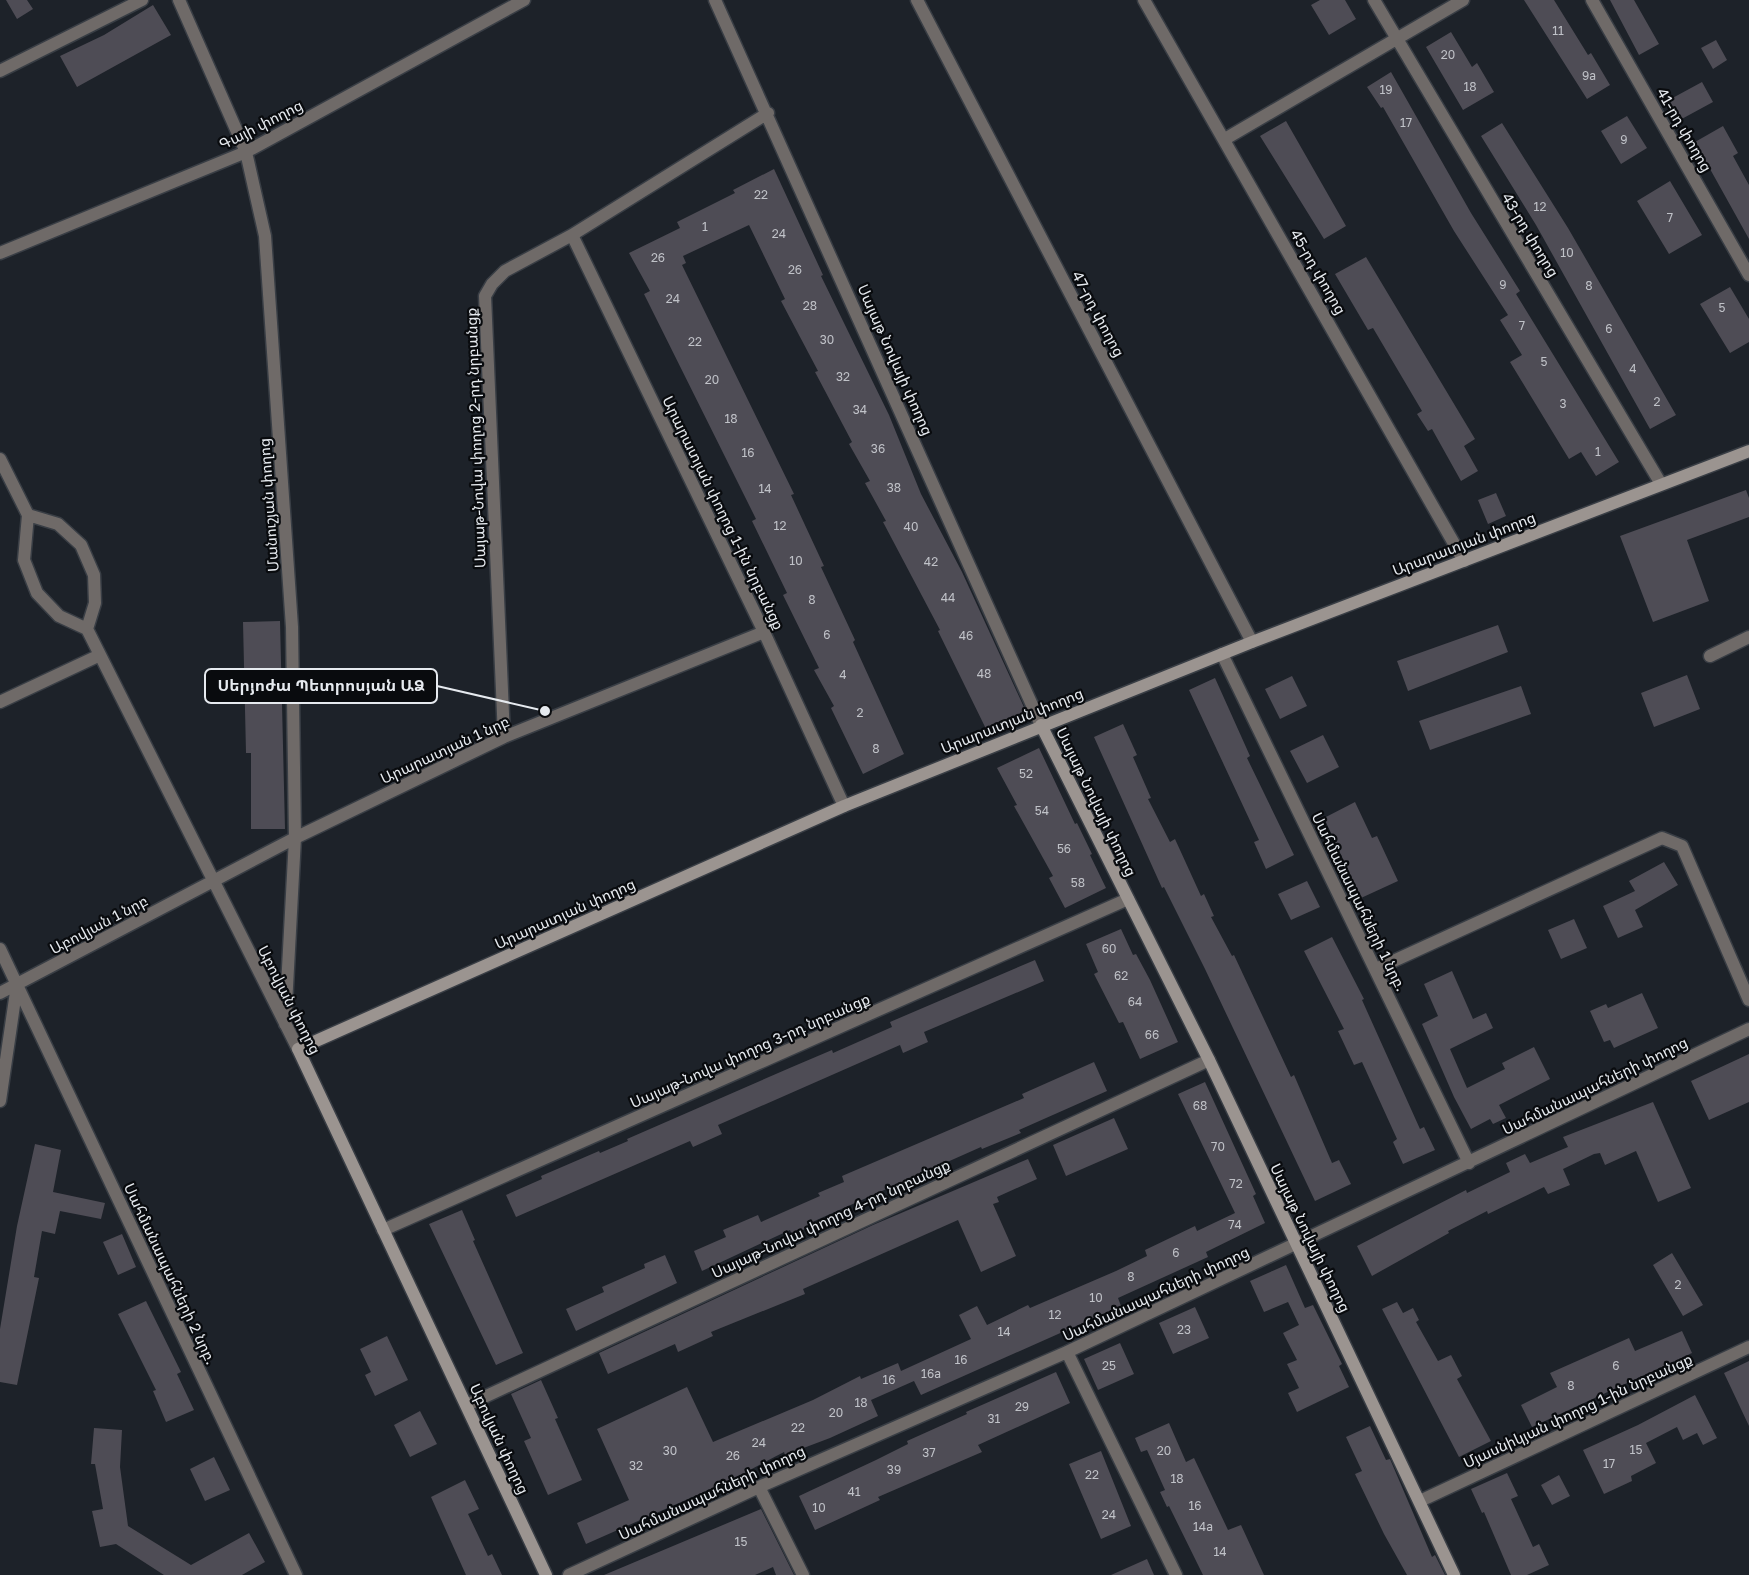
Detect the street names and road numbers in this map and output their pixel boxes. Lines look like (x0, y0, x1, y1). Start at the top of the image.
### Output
street label: 41-րդ փողոց (1653, 84, 1716, 175)
street label: Գայի փողոց (216, 95, 306, 154)
street label: 43-րդ փողոց (1498, 189, 1563, 281)
street label: 45-րդ փողոց (1286, 226, 1350, 318)
street label: 47-րդ փողոց (1068, 268, 1129, 360)
street label: Սայաթ Նովայի փողոց (854, 281, 937, 438)
street label: Սայաթ-Նովա փողոց 2-րդ նրբանցք (461, 307, 490, 569)
street label: Արարատյան փողոց 1-ին նրբանցք (658, 393, 789, 633)
street label: Մանուշյան փողոց (254, 438, 283, 572)
street label: Արարատյան փողոց (1390, 507, 1538, 580)
street label: Արարատյան փողոց (938, 683, 1086, 758)
street label: Արարատյան 1 նրբ (377, 711, 512, 788)
street label: Սայաթ Նովայի փողոց (1052, 724, 1141, 879)
street label: Սահմանապահների 1 նրբ. (1308, 809, 1411, 994)
street label: Արարատյան փողոց (492, 874, 638, 953)
street label: Աբովյան 1 նրբ (47, 891, 151, 958)
street label: Աբովյան փողոց (254, 942, 325, 1057)
street label: Սայաթ-Նովա փողոց 3-րդ նրբանցք (627, 989, 873, 1112)
street label: Սահմանապահների փողոց (1499, 1032, 1691, 1139)
street label: Սայաթ-Նովա փողոց 4-րդ նրբանցք (708, 1155, 953, 1282)
street label: Սայաթ Նովայի փողոց (1266, 1160, 1355, 1315)
street label: Սահմանապահների 2 նրբ. (120, 1180, 221, 1368)
street label: Սահմանապահների փողոց (1059, 1242, 1252, 1345)
street label: Մյասնիկյան փողոց 1-ին նրբանցք (1460, 1349, 1695, 1472)
street label: Աբովյան փողոց (466, 1381, 533, 1497)
street label: Սահմանապահների փողոց (615, 1441, 808, 1544)

